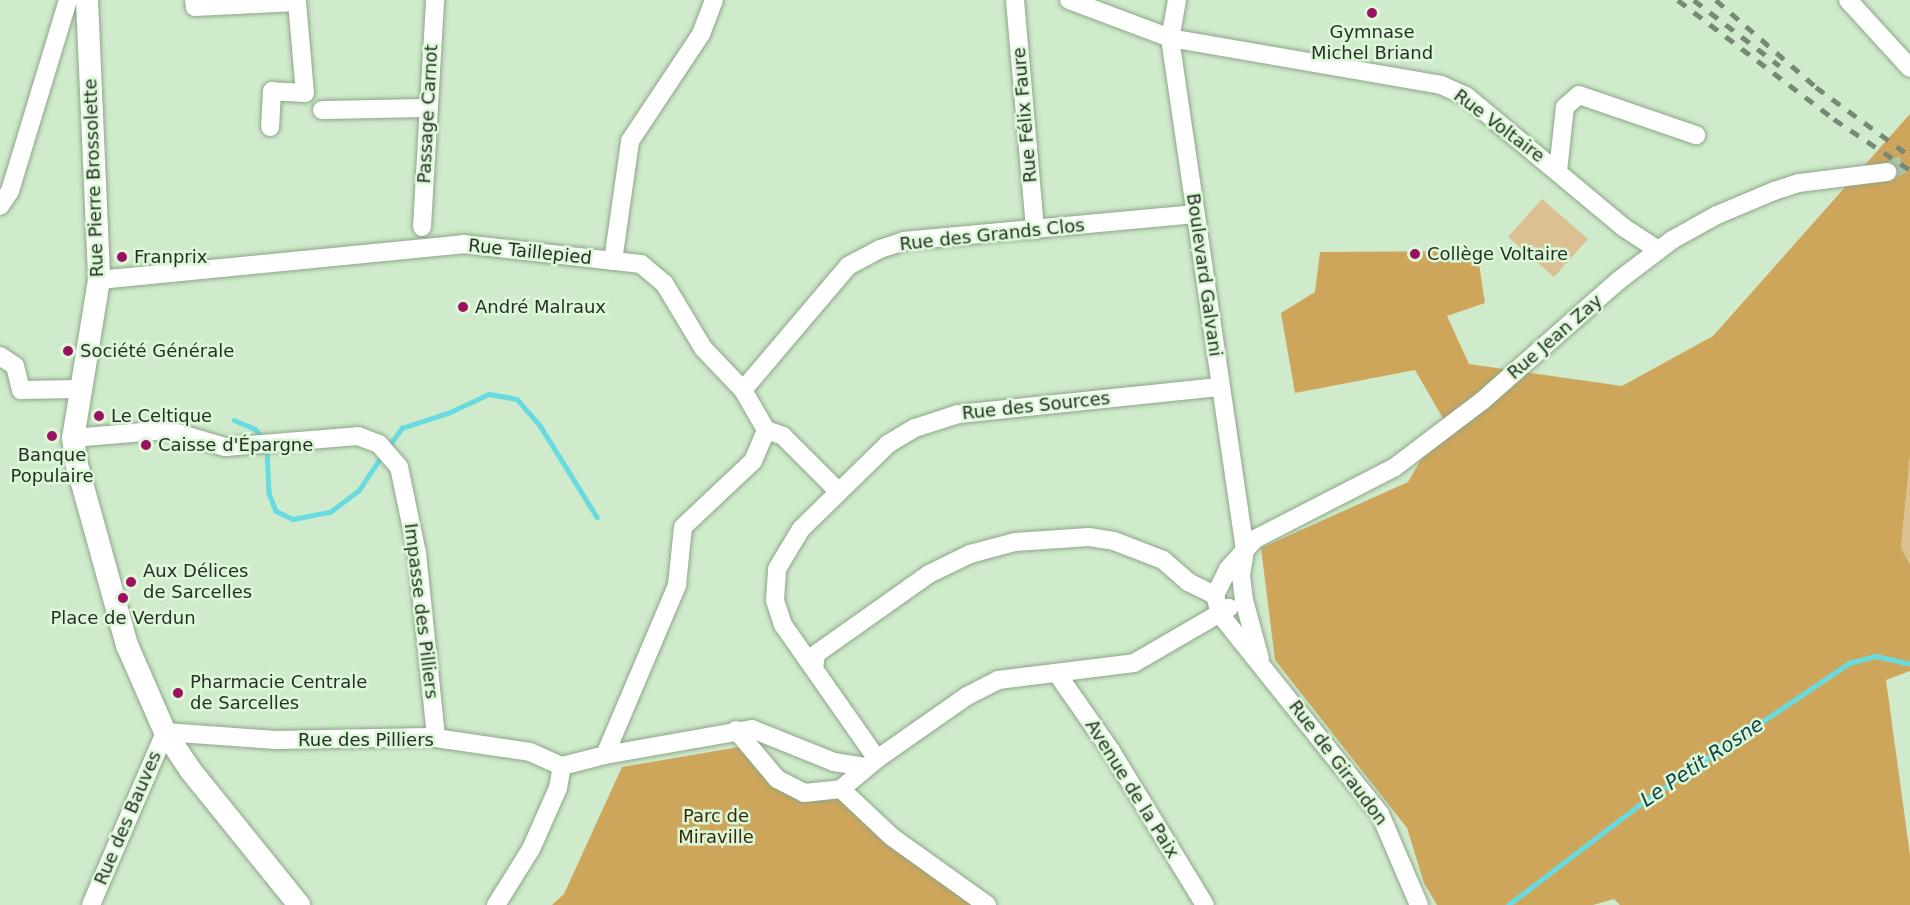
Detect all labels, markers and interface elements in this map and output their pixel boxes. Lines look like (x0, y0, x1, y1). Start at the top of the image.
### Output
marker: Gymnase Michel Briand (1365, 6, 1379, 20)
place label: Gymnase Michel Briand (1311, 22, 1433, 64)
street label: Passage Carnot (414, 44, 442, 184)
street label: Rue Félix Faure (1008, 46, 1042, 184)
street label: Rue Pierre Brossolette (80, 78, 108, 278)
street label: Rue Voltaire (1449, 85, 1549, 167)
street label: Boulevard Galvani (1182, 192, 1226, 358)
street label: Rue des Grands Clos (898, 215, 1086, 255)
street label: Rue Taillepied (467, 235, 593, 269)
place label: Collège Voltaire (1427, 243, 1568, 265)
place label: Franprix (134, 246, 207, 268)
marker: Collège Voltaire (1408, 247, 1422, 261)
marker: Franprix (115, 250, 129, 264)
street label: Rue Jean Zay (1503, 290, 1607, 384)
place label: André Malraux (475, 296, 606, 318)
marker: André Malraux (456, 300, 470, 314)
place label: Société Générale (80, 340, 234, 362)
marker: Société Générale (61, 344, 75, 358)
street label: Rue des Sources (961, 387, 1111, 425)
place label: Le Celtique (111, 405, 212, 427)
marker: Le Celtique (92, 409, 106, 423)
marker: Banque Populaire (45, 429, 59, 443)
place label: Caisse d'Épargne (158, 434, 313, 456)
marker: Caisse d'Épargne (139, 438, 153, 452)
place label: Banque Populaire (10, 445, 94, 488)
street label: Impasse des Pilliers (400, 522, 442, 700)
place label: Aux Délices de Sarcelles (143, 561, 252, 604)
marker: Aux Délices de Sarcelles (124, 575, 138, 589)
marker: Place de Verdun (116, 591, 130, 605)
place label: Place de Verdun (50, 607, 196, 629)
place label: Pharmacie Centrale de Sarcelles (190, 672, 367, 714)
marker: Pharmacie Centrale de Sarcelles (171, 686, 185, 700)
street label: Rue de Giraudon (1284, 696, 1392, 830)
water label: Le Petit Rosne (1636, 712, 1768, 812)
street label: Avenue de la Paix (1081, 716, 1183, 862)
street label: Rue des Pilliers (298, 729, 434, 751)
street label: Rue des Bauves (90, 748, 166, 888)
park label: Parc de Miraville (678, 806, 754, 848)

